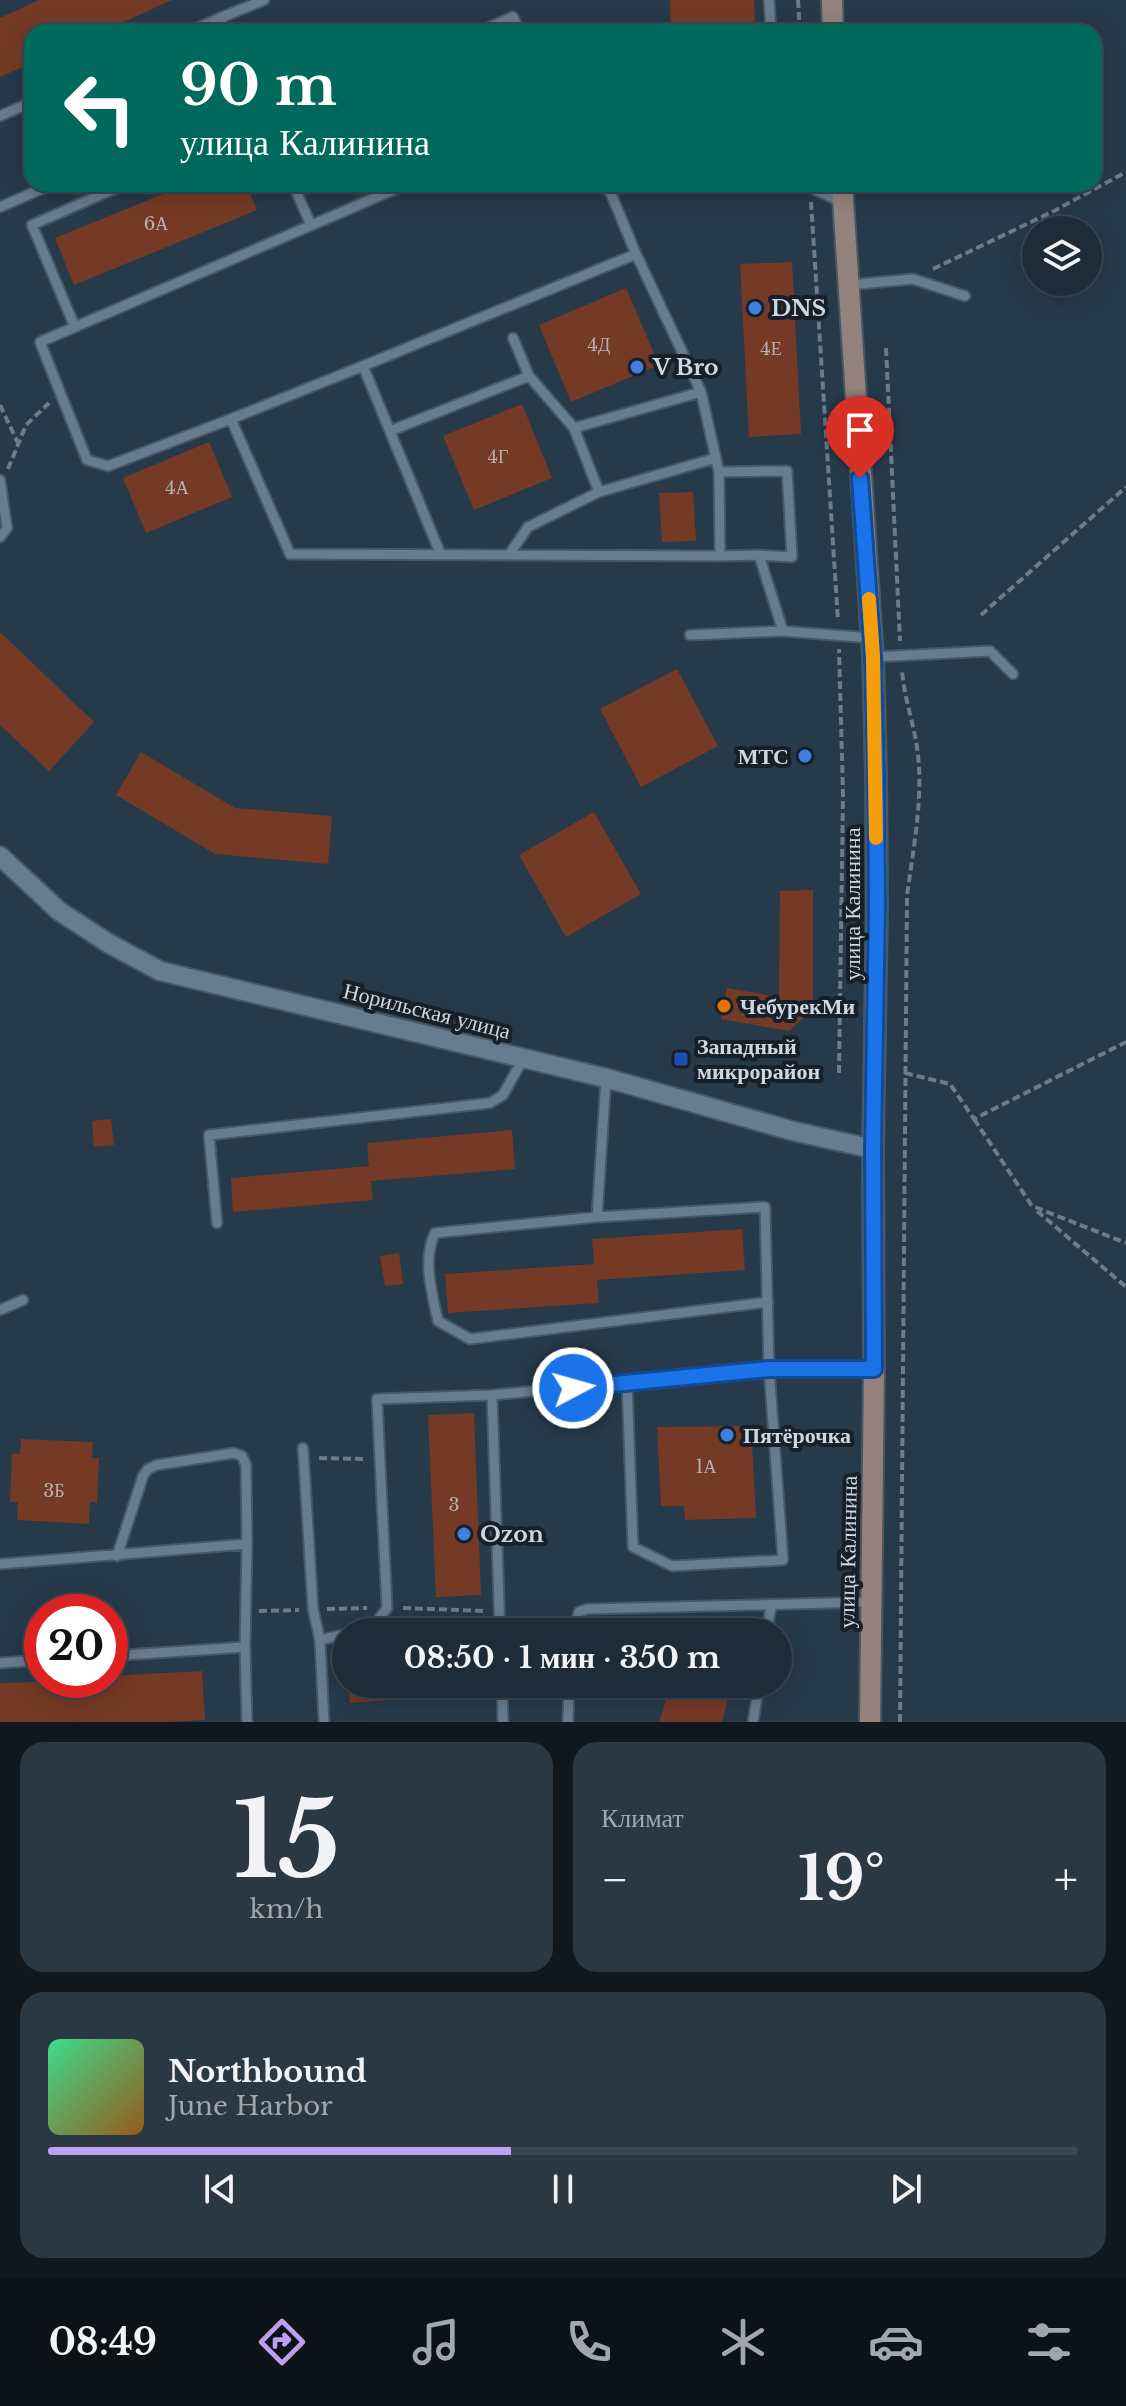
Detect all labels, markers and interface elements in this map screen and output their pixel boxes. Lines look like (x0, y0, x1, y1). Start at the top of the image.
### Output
text: 90 m (180, 51, 337, 120)
icon: left (48, 56, 152, 160)
text: улица Калинина (180, 120, 430, 165)
house number: 6А (144, 213, 168, 235)
map controls (1022, 216, 1102, 296)
button: layers (1022, 216, 1102, 296)
place label: DNS (771, 295, 826, 322)
marker: DNS (746, 299, 764, 317)
house number: 4Д (588, 334, 610, 356)
house number: 4Е (760, 338, 782, 360)
place label: V Bro (652, 354, 719, 381)
marker: V Bro (628, 358, 646, 376)
pin (826, 396, 894, 478)
icon: arrive (838, 408, 882, 452)
house number: 4Г (488, 446, 508, 468)
house number: 4А (165, 477, 189, 499)
place label: МТС (738, 743, 789, 770)
marker: МТС (796, 747, 814, 765)
street label: улица Калинина (839, 827, 866, 980)
street label: Норильская улица (341, 977, 514, 1045)
place label: ЧебурекМи (740, 993, 856, 1020)
marker: ЧебурекМи (715, 997, 733, 1015)
place label: Западный микрорайон (697, 1033, 820, 1085)
marker: Западный микрорайон (672, 1050, 690, 1068)
position arrow (531, 1346, 615, 1430)
place label: Пятёрочка (743, 1422, 851, 1449)
marker: Пятёрочка (718, 1426, 736, 1444)
house number: 1А (695, 1456, 717, 1478)
street label: улица Калинина (833, 1475, 863, 1629)
house number: 3Б (43, 1480, 65, 1502)
house number: 3 (448, 1494, 460, 1516)
place label: Ozon (480, 1521, 544, 1548)
marker: Ozon (455, 1525, 473, 1543)
speed limit sign: 20 (24, 1594, 128, 1698)
text: 08:50 · 1 мин · 350 m (404, 1639, 720, 1676)
text: 15 (233, 1776, 340, 1905)
text: Климат (601, 1802, 684, 1834)
text: 19° (798, 1842, 885, 1916)
text: − (601, 1852, 629, 1907)
text: + (1054, 1852, 1078, 1907)
text: km/h (250, 1893, 323, 1925)
text: Northbound (168, 2053, 367, 2090)
text: June Harbor (168, 2090, 333, 2122)
icon: previous (198, 2167, 242, 2211)
icon: pause (541, 2167, 585, 2211)
icon: next (884, 2167, 928, 2211)
icon: directions (254, 2314, 310, 2370)
icon: music (408, 2314, 464, 2370)
icon: phone (561, 2314, 617, 2370)
icon: climate (715, 2314, 771, 2370)
icon: car (868, 2314, 924, 2370)
icon: filters (1021, 2314, 1077, 2370)
text: 08:49 (49, 2320, 157, 2365)

